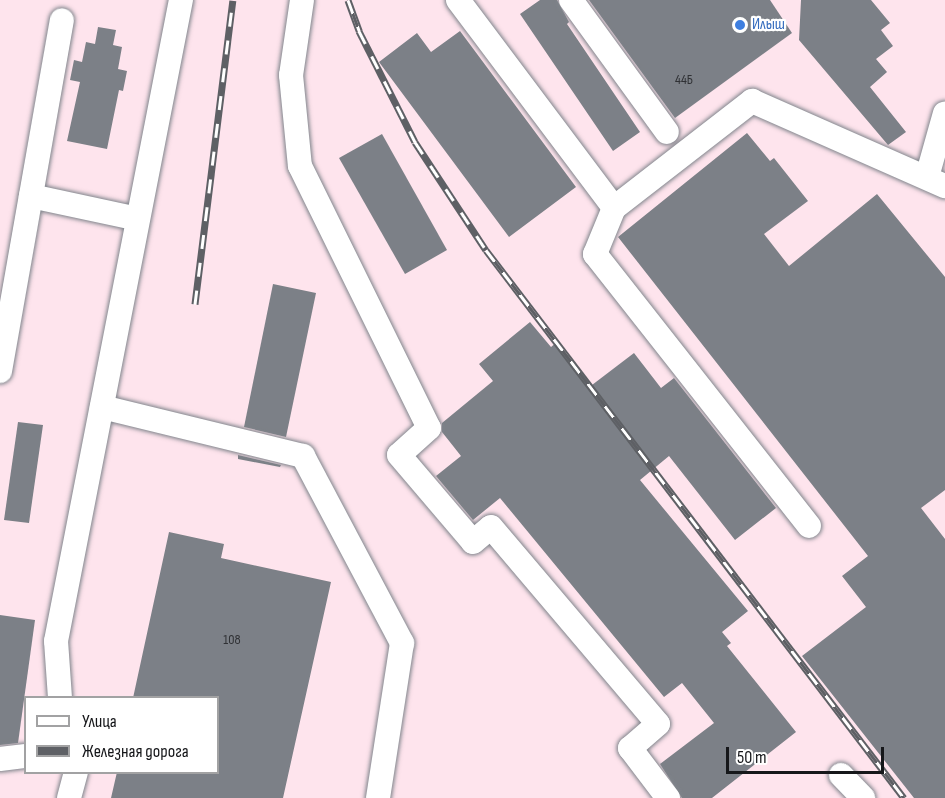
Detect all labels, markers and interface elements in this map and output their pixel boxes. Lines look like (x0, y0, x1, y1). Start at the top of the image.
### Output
place label: Илыш (752, 15, 785, 35)
marker: Илыш (733, 18, 747, 32)
house number: 44Б (675, 72, 693, 88)
house number: 108 (223, 632, 241, 648)
legend (24, 696, 219, 774)
text: Улица (82, 711, 117, 732)
scale bar (729, 735, 886, 773)
text: Железная дорога (82, 741, 189, 762)
text: 50 m (737, 747, 767, 768)

